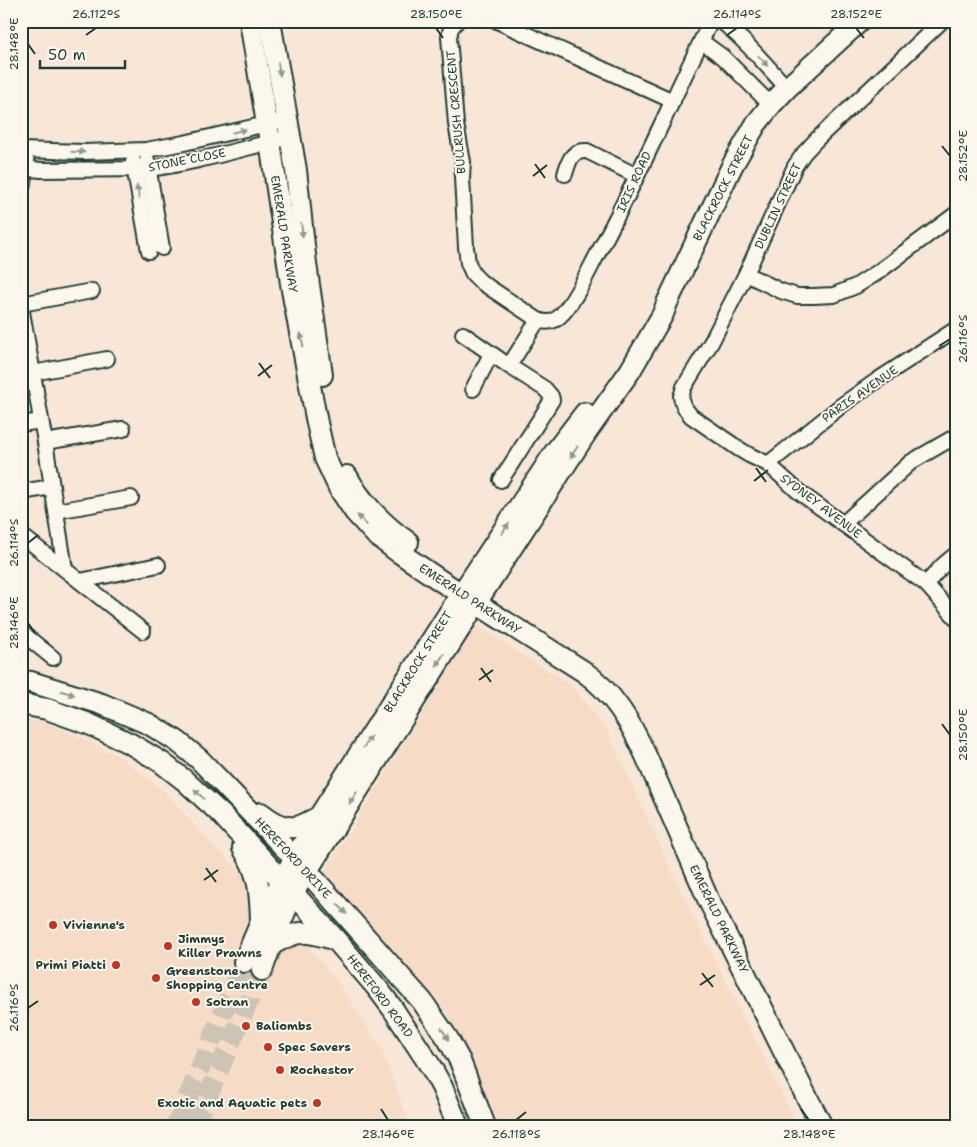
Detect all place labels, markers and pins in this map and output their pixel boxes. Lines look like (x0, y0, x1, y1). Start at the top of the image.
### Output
place label: Vivienne's (63, 917, 125, 933)
marker: Vivienne's (47, 919, 59, 931)
place label: Jimmys Killer Prawns (178, 931, 262, 961)
marker: Jimmys Killer Prawns (162, 940, 174, 952)
place label: Primi Piatti (36, 957, 106, 973)
marker: Primi Piatti (110, 959, 122, 971)
place label: Greenstone Shopping Centre (166, 963, 268, 993)
marker: Greenstone Shopping Centre (150, 972, 162, 984)
place label: Sotran (206, 994, 249, 1010)
marker: Sotran (190, 996, 202, 1008)
place label: Baliombs (256, 1018, 312, 1034)
marker: Baliombs (240, 1020, 252, 1032)
place label: Spec Savers (278, 1039, 351, 1055)
marker: Spec Savers (262, 1041, 274, 1053)
place label: Rochestor (290, 1062, 355, 1078)
marker: Rochestor (274, 1064, 286, 1076)
place label: Exotic and Aquatic pets (157, 1095, 307, 1111)
marker: Exotic and Aquatic pets (311, 1097, 323, 1109)

